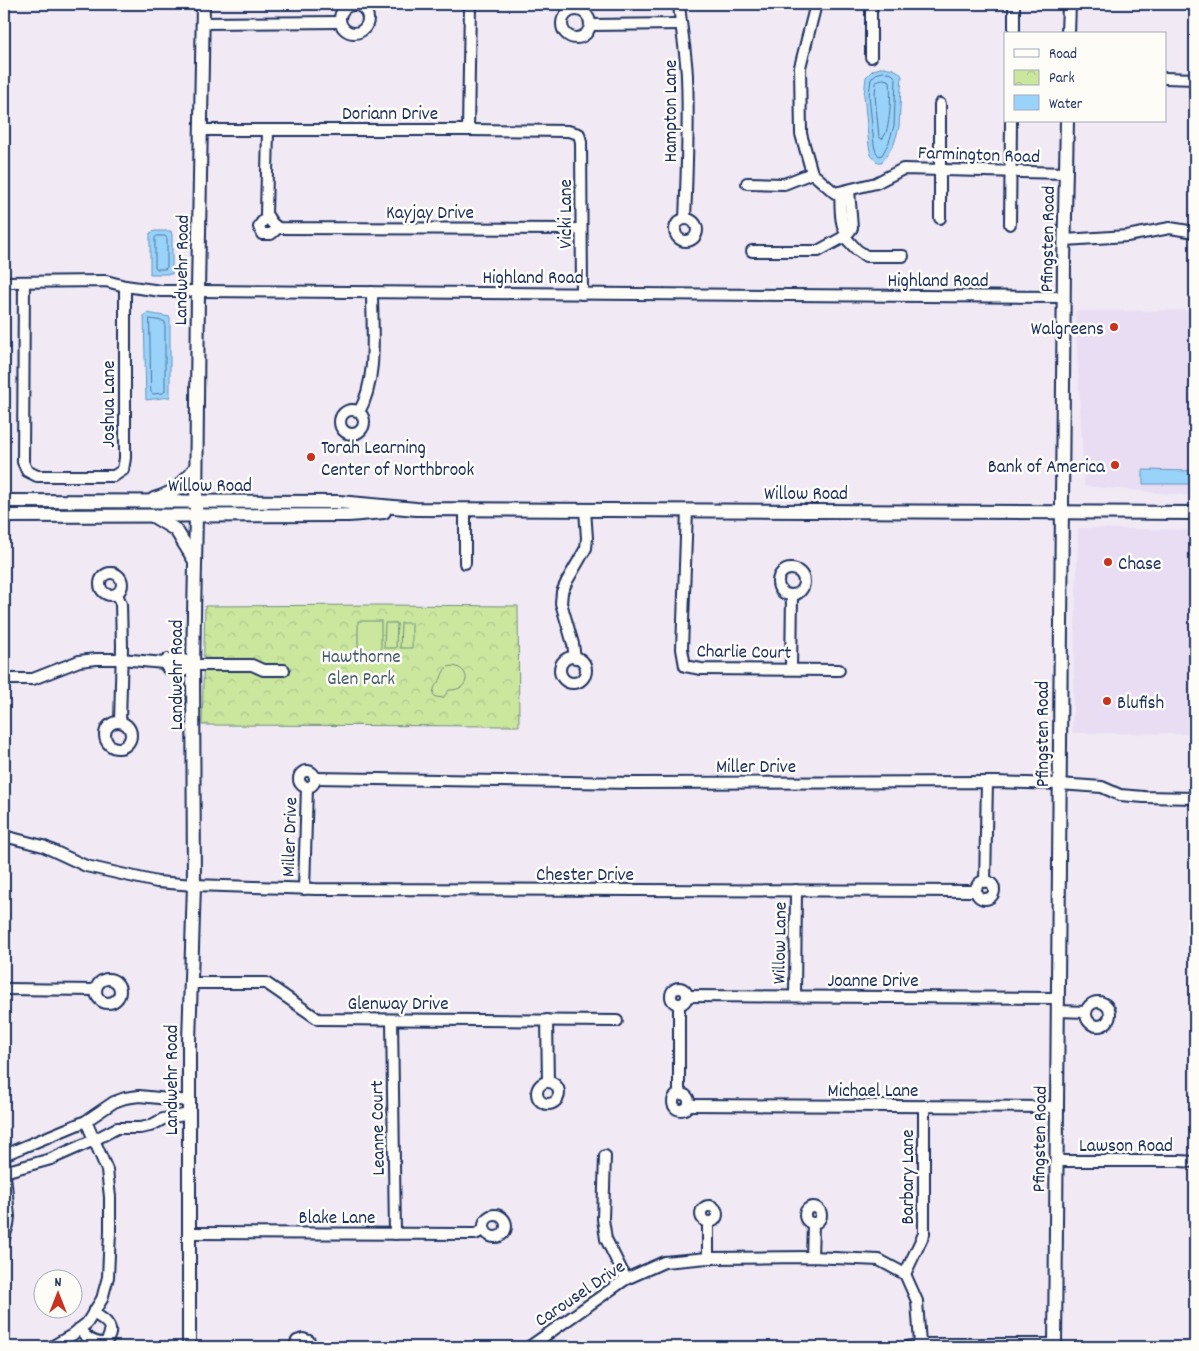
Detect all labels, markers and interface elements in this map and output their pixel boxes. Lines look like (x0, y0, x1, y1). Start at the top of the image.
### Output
legend (1004, 32, 1166, 122)
text: Road (1049, 44, 1077, 66)
street label: Hampton Lane (659, 60, 686, 162)
text: Park (1049, 68, 1075, 90)
text: Water (1049, 94, 1083, 116)
street label: Doriann Drive (342, 102, 438, 129)
street label: Farmington Road (917, 141, 1040, 172)
street label: Vicki Lane (554, 179, 581, 249)
street label: Pfingsten Road (1035, 186, 1064, 293)
street label: Kayjay Drive (386, 201, 474, 228)
street label: Landwehr Road (169, 215, 198, 326)
street label: Highland Road (482, 266, 584, 293)
street label: Highland Road (887, 269, 989, 296)
place label: Walgreens (1031, 317, 1104, 344)
marker: Walgreens (1108, 321, 1120, 333)
street label: Joshua Lane (97, 360, 124, 448)
place label: Torah Learning Center of Northbrook (321, 436, 475, 485)
marker: Torah Learning Center of Northbrook (305, 451, 317, 463)
place label: Bank of America (988, 455, 1106, 482)
marker: Bank of America (1109, 459, 1121, 471)
street label: Willow Road (168, 474, 252, 501)
street label: Willow Road (764, 482, 848, 509)
place label: Chase (1118, 552, 1161, 579)
marker: Chase (1102, 556, 1114, 568)
street label: Landwehr Road (165, 620, 192, 730)
street label: Charlie Court (696, 639, 792, 668)
park label: Hawthorne Glen Park (321, 645, 401, 694)
street label: Pfingsten Road (1031, 681, 1058, 787)
place label: Blufish (1117, 691, 1164, 718)
marker: Blufish (1101, 695, 1113, 707)
street label: Miller Drive (716, 755, 796, 782)
street label: Miller Drive (277, 797, 306, 878)
street label: Chester Drive (536, 863, 634, 890)
street label: Willow Lane (767, 902, 796, 984)
street label: Joanne Drive (827, 969, 919, 996)
street label: Glenway Drive (347, 992, 449, 1019)
street label: Landwehr Road (160, 1025, 187, 1135)
street label: Michael Lane (828, 1079, 918, 1106)
street label: Leanne Court (365, 1080, 394, 1176)
street label: Pfingsten Road (1027, 1086, 1056, 1193)
street label: Barbary Lane (896, 1129, 923, 1225)
street label: Lawson Road (1079, 1134, 1173, 1161)
street label: Blake Lane (299, 1206, 375, 1233)
street label: Carousel Drive (530, 1255, 632, 1335)
north arrow (32, 1268, 82, 1318)
text: N (55, 1273, 62, 1293)

